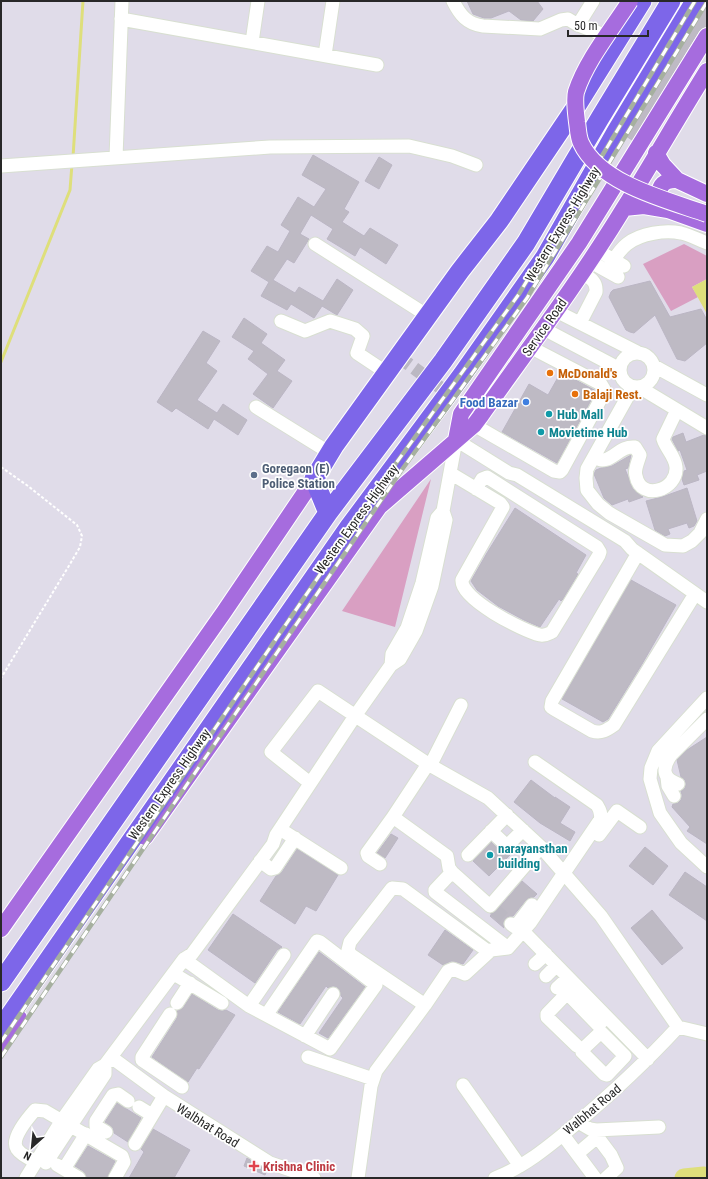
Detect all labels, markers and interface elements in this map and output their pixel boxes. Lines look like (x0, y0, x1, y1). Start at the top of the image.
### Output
scale bar (568, 12, 648, 38)
text: 50 m (574, 19, 598, 33)
street label: Western Express Highway (522, 163, 603, 285)
street label: Service Road (519, 296, 570, 359)
place label: McDonald's (558, 366, 617, 381)
marker: McDonald's (545, 368, 555, 378)
place label: Balaji Rest. (583, 387, 642, 402)
marker: Balaji Rest. (570, 389, 580, 399)
place label: Food Bazar (460, 395, 519, 410)
marker: Food Bazar (521, 397, 531, 407)
place label: Hub Mall (557, 407, 603, 422)
marker: Hub Mall (544, 409, 554, 419)
place label: Movietime Hub (549, 425, 628, 440)
marker: Movietime Hub (536, 427, 546, 437)
place label: Goregaon (E) Police Station (262, 461, 335, 491)
street label: Western Express Highway (312, 461, 402, 577)
marker: Goregaon (E) Police Station (249, 470, 259, 480)
street label: Western Express Highway (125, 725, 214, 843)
place label: narayansthan building (498, 841, 568, 871)
marker: narayansthan building (485, 850, 495, 860)
street label: Walbhat Road (560, 1081, 624, 1138)
street label: Walbhat Road (174, 1100, 242, 1151)
north arrow (12, 1127, 52, 1167)
text: N (22, 1148, 34, 1163)
place label: Krishna Clinic (263, 1159, 335, 1174)
marker: Krishna Clinic (248, 1160, 260, 1172)

